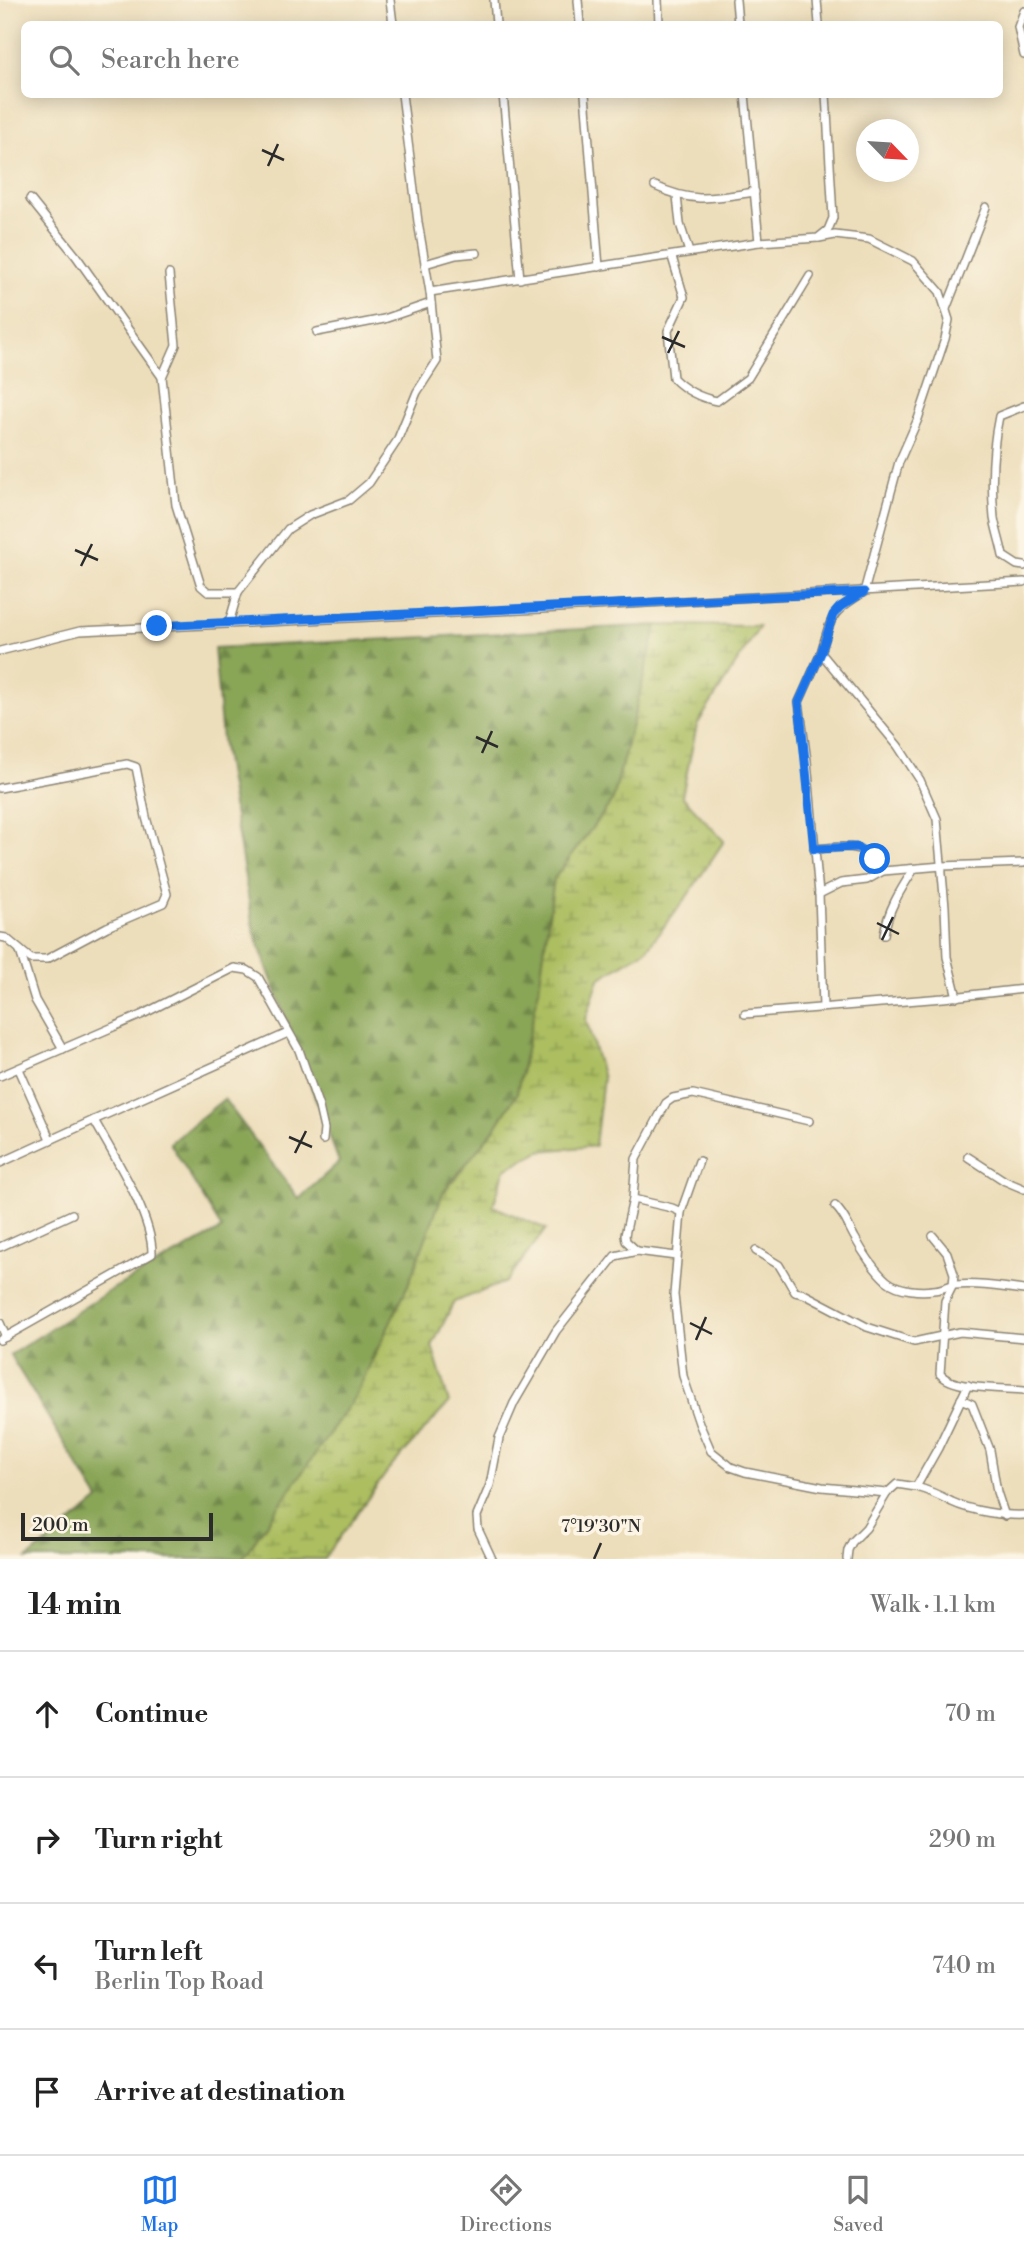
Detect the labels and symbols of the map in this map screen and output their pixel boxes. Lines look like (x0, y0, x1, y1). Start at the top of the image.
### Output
north arrow (856, 119, 919, 182)
route end (141, 610, 172, 641)
route start (859, 843, 890, 874)
scale bar (21, 1510, 214, 1542)
text: 7°19'30"N (561, 1515, 642, 1538)

